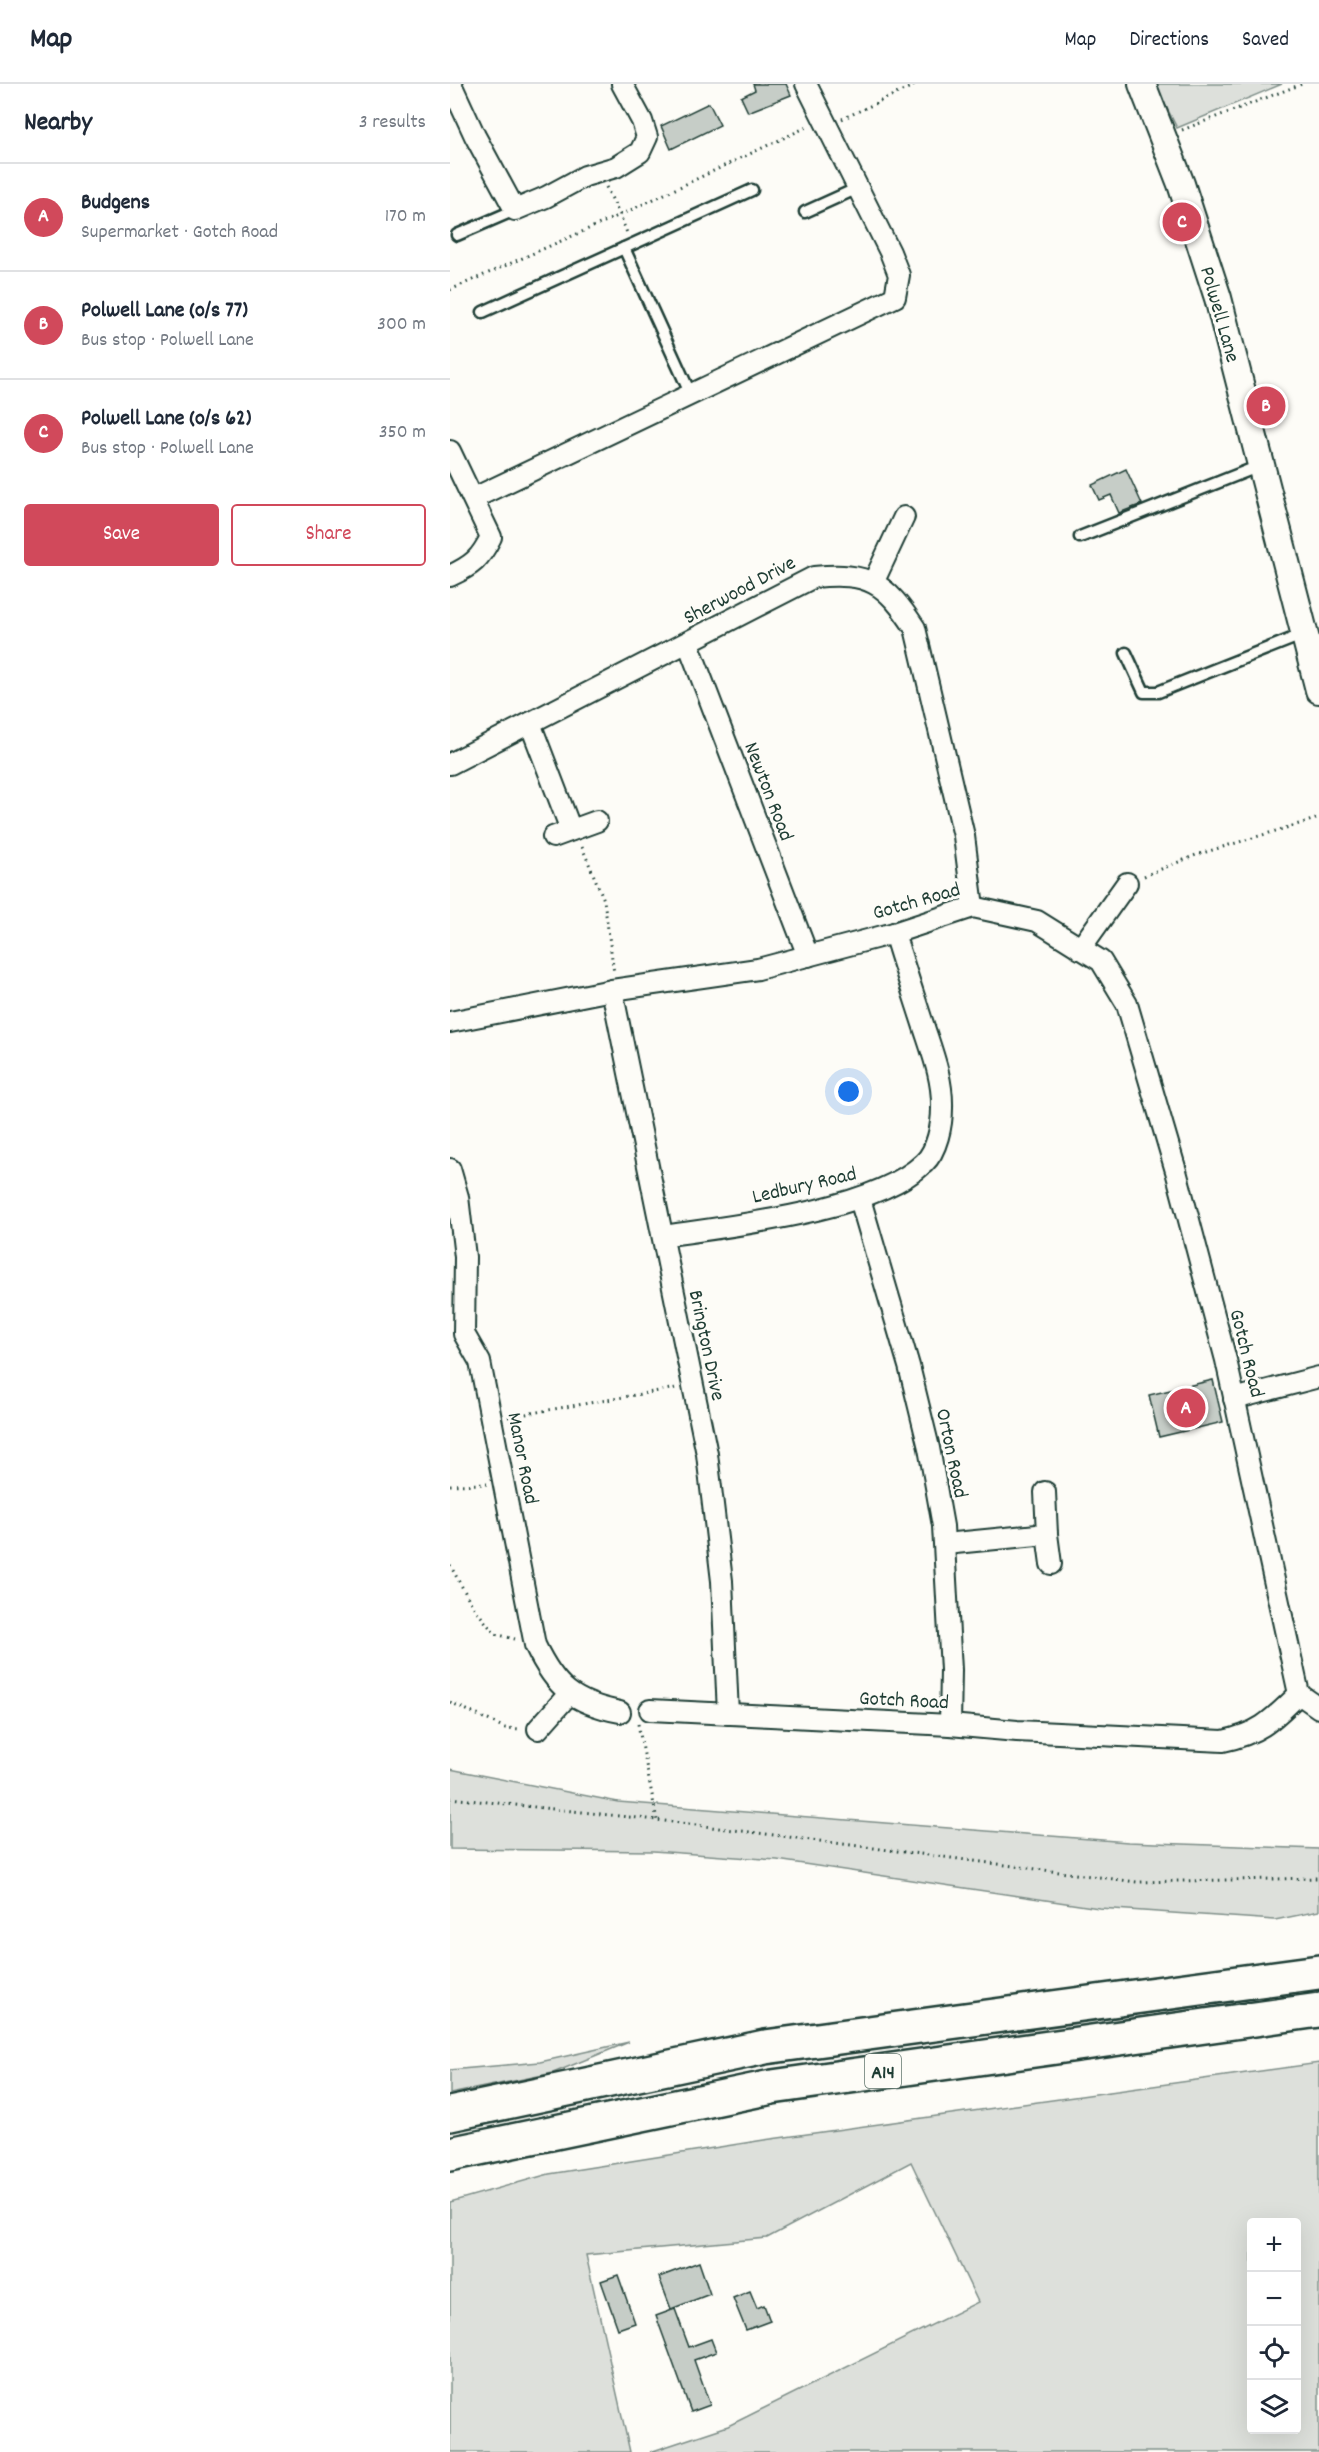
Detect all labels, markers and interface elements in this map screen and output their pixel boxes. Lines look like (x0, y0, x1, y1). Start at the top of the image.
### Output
text: Map (30, 21, 72, 61)
text: Map (1065, 26, 1096, 56)
text: Directions (1129, 26, 1209, 56)
text: Saved (1242, 26, 1289, 56)
text: Nearby (24, 105, 92, 142)
text: 3 results (359, 109, 426, 137)
text: Budgens (81, 188, 150, 219)
pin: C (1162, 200, 1202, 244)
text: A (38, 203, 49, 231)
text: 170 m (385, 203, 426, 231)
text: Supermarket · Gotch Road (81, 219, 278, 247)
street label: Polwell Lane (1190, 263, 1246, 366)
text: Polwell Lane (o/s 77) (81, 296, 248, 327)
text: B (39, 311, 48, 339)
text: 300 m (377, 311, 426, 339)
text: Bus stop · Polwell Lane (81, 327, 254, 355)
pin: B (1246, 384, 1286, 428)
text: Polwell Lane (o/s 62) (81, 404, 251, 435)
text: C (39, 419, 48, 447)
text: 350 m (379, 419, 426, 447)
text: Bus stop · Polwell Lane (81, 435, 254, 463)
button: Save (24, 504, 219, 566)
button: Share (231, 504, 426, 566)
street label: Sherwood Drive (679, 549, 802, 634)
street label: Newton Road (735, 738, 800, 846)
street label: Gotch Road (870, 876, 964, 930)
your location (834, 1077, 863, 1106)
street label: Ledbury Road (750, 1160, 860, 1213)
street label: Brington Drive (679, 1287, 731, 1404)
street label: Gotch Road (1220, 1307, 1271, 1401)
pin: A (1166, 1386, 1206, 1430)
street label: Orton Road (926, 1406, 974, 1501)
street label: Manor Road (497, 1410, 545, 1507)
street label: Gotch Road (858, 1685, 949, 1719)
road number: A14 (865, 2054, 901, 2088)
map controls (1247, 2218, 1301, 2434)
button: + (1247, 2218, 1301, 2272)
button: − (1247, 2272, 1301, 2326)
button: locate (1247, 2326, 1301, 2380)
button: layers (1247, 2380, 1301, 2434)

